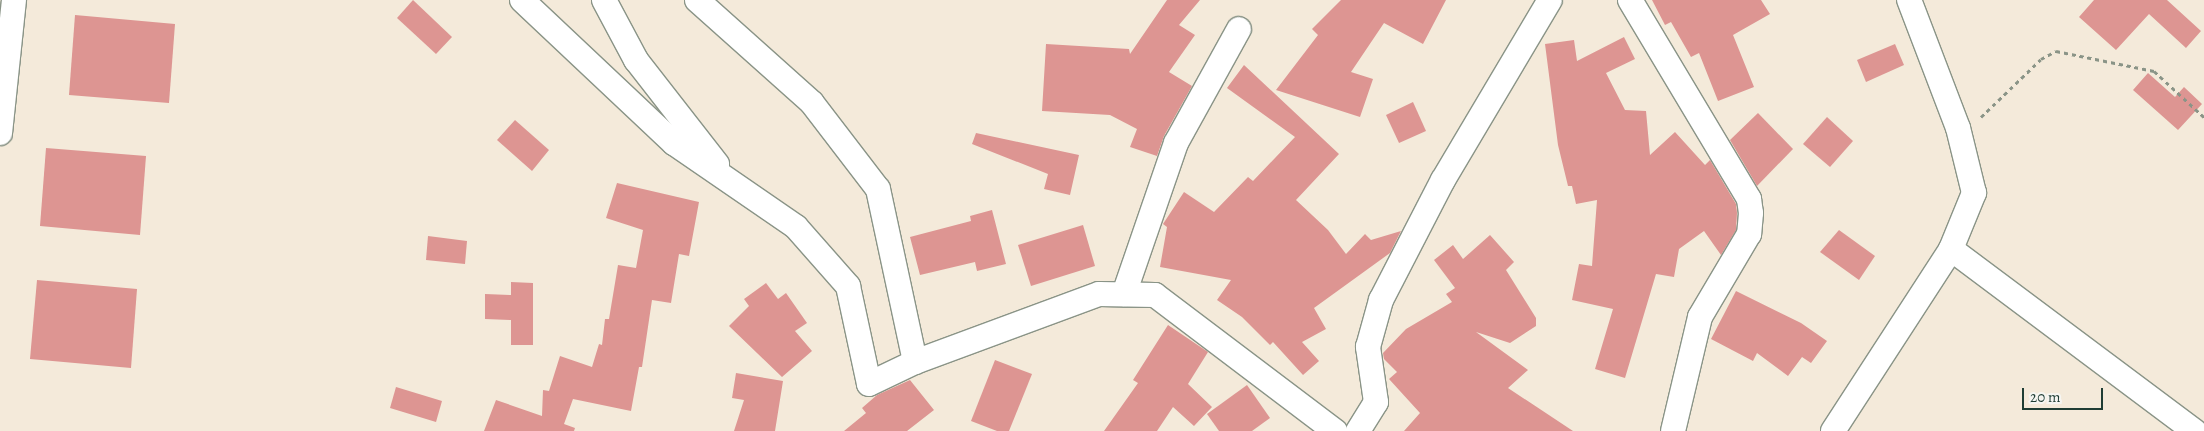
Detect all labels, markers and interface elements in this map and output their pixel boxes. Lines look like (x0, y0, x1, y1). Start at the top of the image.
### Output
scale bar (2024, 378, 2105, 410)
text: 20 m (2030, 387, 2061, 407)

